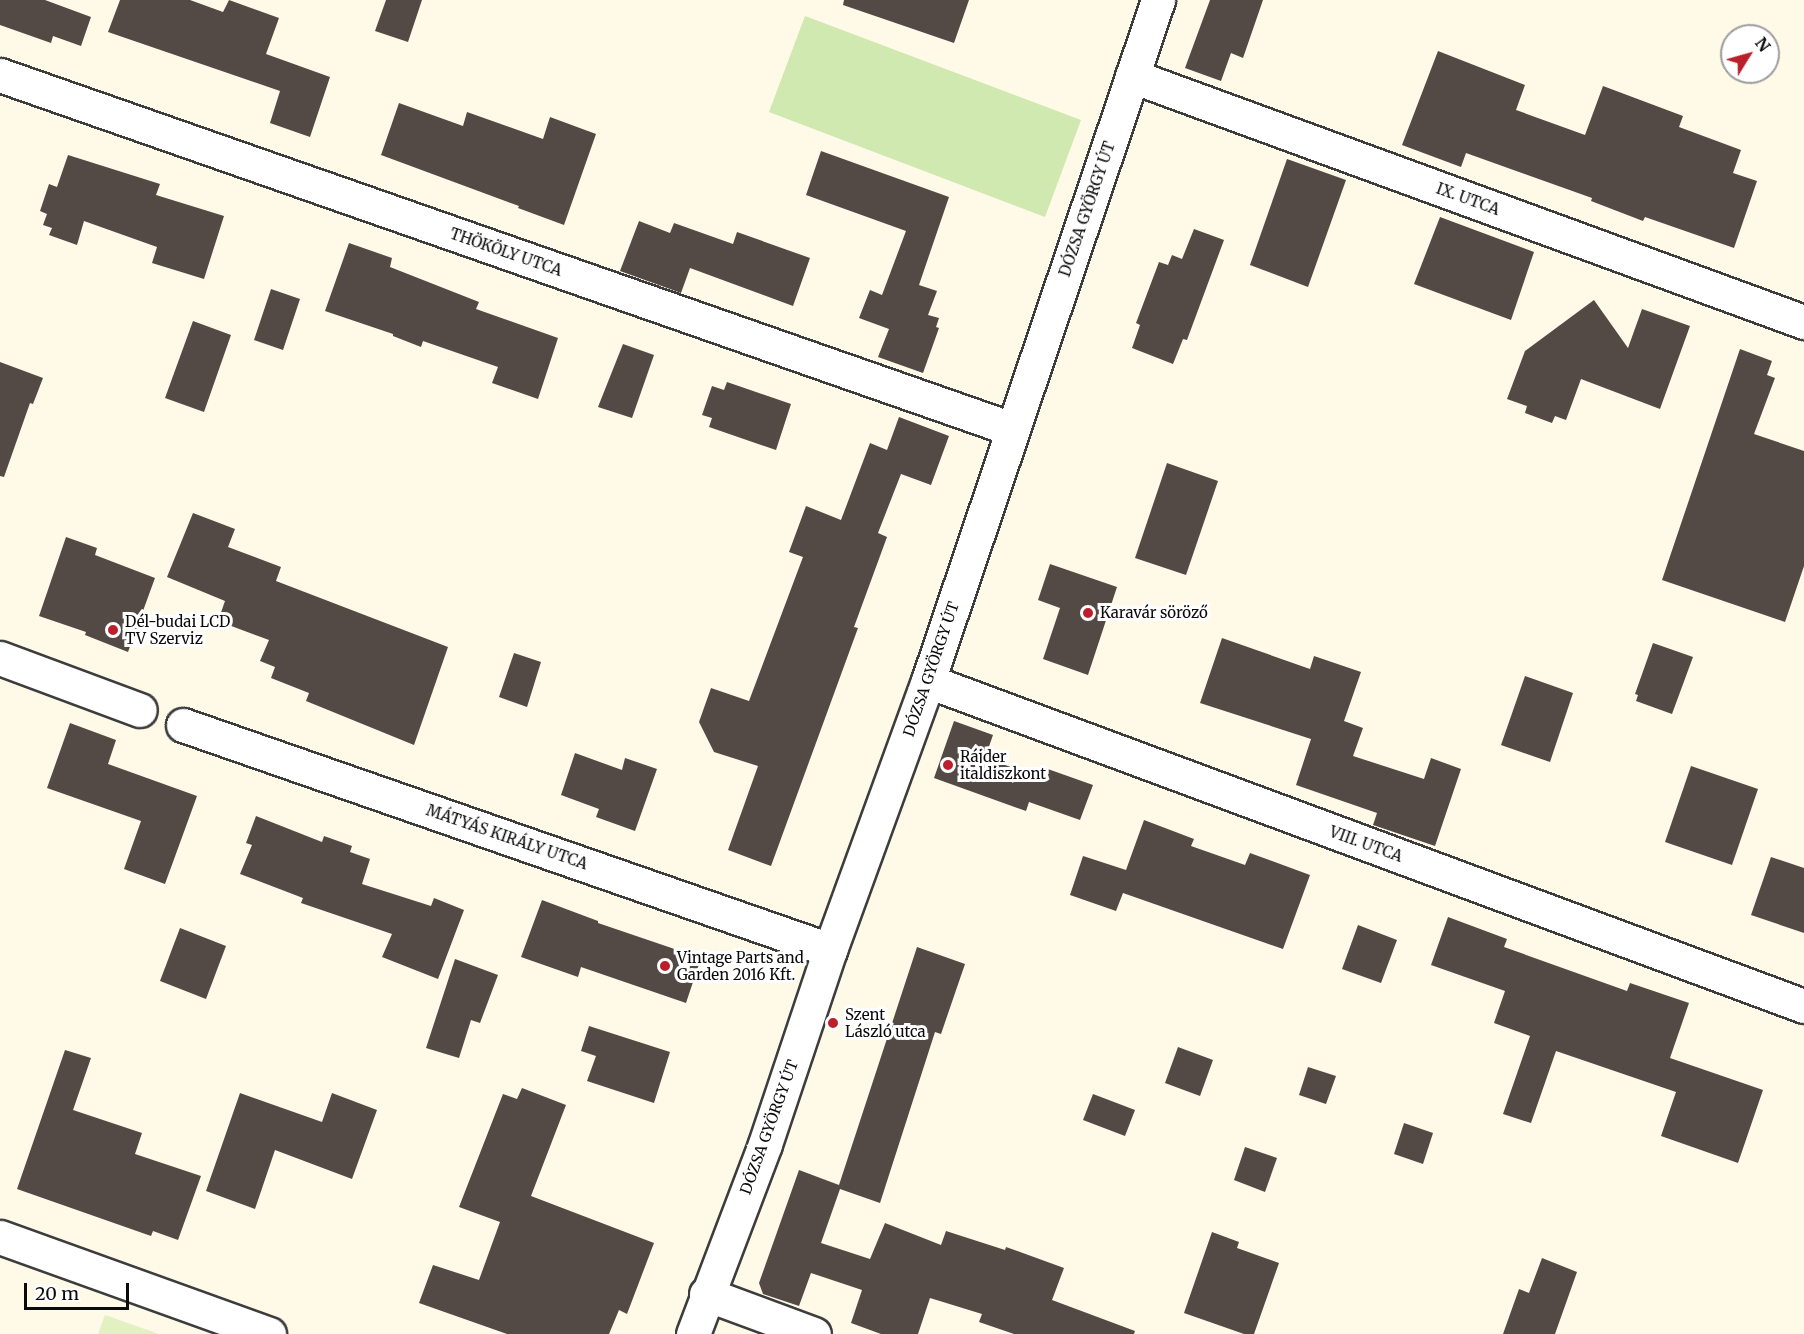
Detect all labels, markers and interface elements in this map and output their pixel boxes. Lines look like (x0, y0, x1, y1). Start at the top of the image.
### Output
north arrow (1720, 24, 1780, 84)
text: N (1751, 33, 1775, 55)
street label: DÓZSA GYÖRGY ÚT (1055, 139, 1119, 279)
street label: IX. UTCA (1434, 179, 1502, 219)
street label: THÖKÖLY UTCA (448, 224, 564, 280)
street label: DÓZSA GYÖRGY ÚT (899, 599, 963, 739)
place label: Karavár söröző (1100, 604, 1208, 622)
marker: Karavár söröző (1081, 606, 1095, 620)
place label: Dél-budai LCD TV Szerviz (125, 612, 230, 647)
marker: Dél-budai LCD TV Szerviz (106, 623, 120, 637)
place label: Rájder italdiszkont (960, 747, 1046, 782)
marker: Rájder italdiszkont (941, 758, 955, 772)
street label: MÁTYÁS KIRÁLY UTCA (424, 801, 590, 873)
street label: VIII. UTCA (1327, 822, 1405, 866)
place label: Vintage Parts and Garden 2016 Kft. (677, 948, 804, 983)
marker: Vintage Parts and Garden 2016 Kft. (658, 959, 672, 973)
place label: Szent László utca (845, 1005, 926, 1040)
marker: Szent László utca (826, 1016, 840, 1030)
street label: DÓZSA GYÖRGY ÚT (736, 1057, 802, 1197)
scale bar (27, 1271, 132, 1309)
text: 20 m (35, 1282, 79, 1305)

